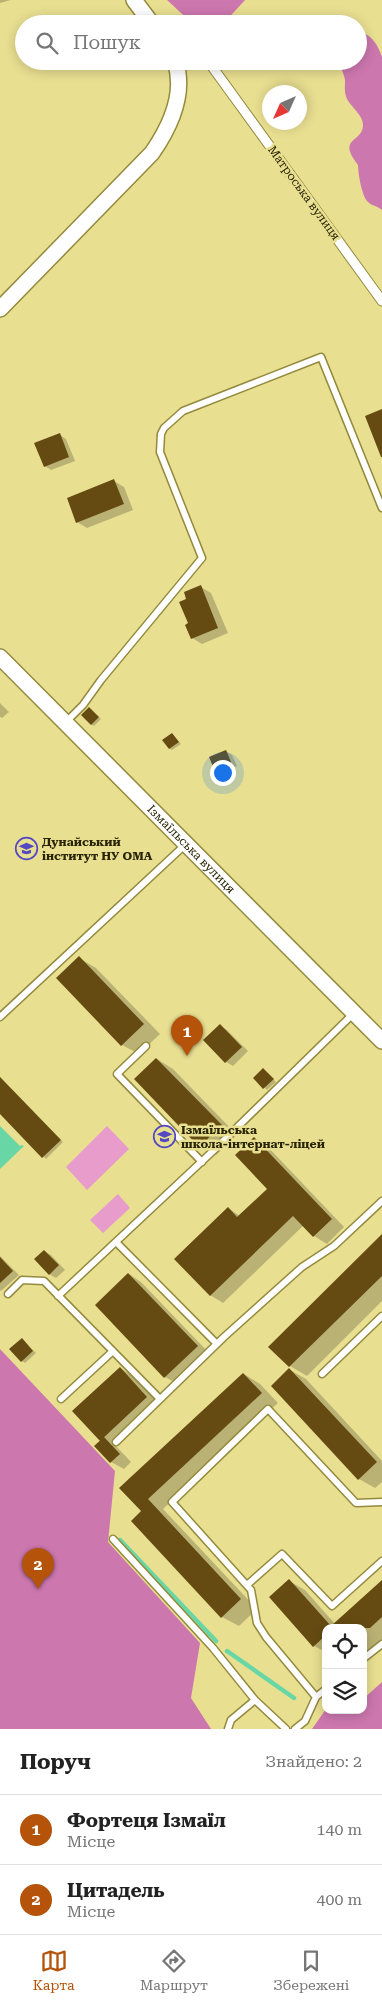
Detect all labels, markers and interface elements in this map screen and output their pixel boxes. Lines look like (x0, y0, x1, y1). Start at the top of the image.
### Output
search box (15, 15, 367, 70)
icon: search (33, 29, 61, 57)
text: Пошук (73, 31, 141, 54)
north arrow (262, 85, 307, 130)
street label: Матроська вулиця (265, 143, 343, 243)
your location (210, 760, 236, 786)
street label: Ізмаїльська вулиця (144, 802, 238, 896)
place label: Дунайський інститут НУ ОМА (42, 835, 153, 863)
school or university icon: Дунайський інститут НУ ОМА (14, 837, 38, 861)
pin: 1 (171, 1015, 203, 1056)
place label: Ізмаїльська школа-інтернат-ліцей (181, 1123, 325, 1151)
school or university icon: Ізмаїльська школа-інтернат-ліцей (153, 1125, 177, 1149)
pin: 2 (22, 1548, 54, 1589)
map controls (322, 1624, 367, 1714)
button: locate (322, 1624, 367, 1669)
button: layers (322, 1669, 367, 1714)
text: Поруч (20, 1750, 91, 1774)
text: Знайдено: 2 (265, 1752, 362, 1771)
text: Фортеця Ізмаїл (67, 1809, 226, 1832)
text: 1 (32, 1820, 40, 1839)
text: 140 m (316, 1820, 362, 1839)
text: Місце (67, 1832, 115, 1851)
text: Цитадель (67, 1879, 165, 1902)
text: 2 (32, 1890, 40, 1909)
text: 400 m (316, 1890, 362, 1909)
text: Місце (67, 1902, 115, 1921)
tab: Карта (33, 1947, 75, 1993)
tab: Маршрут (140, 1947, 208, 1993)
tab: Збережені (273, 1947, 349, 1993)

